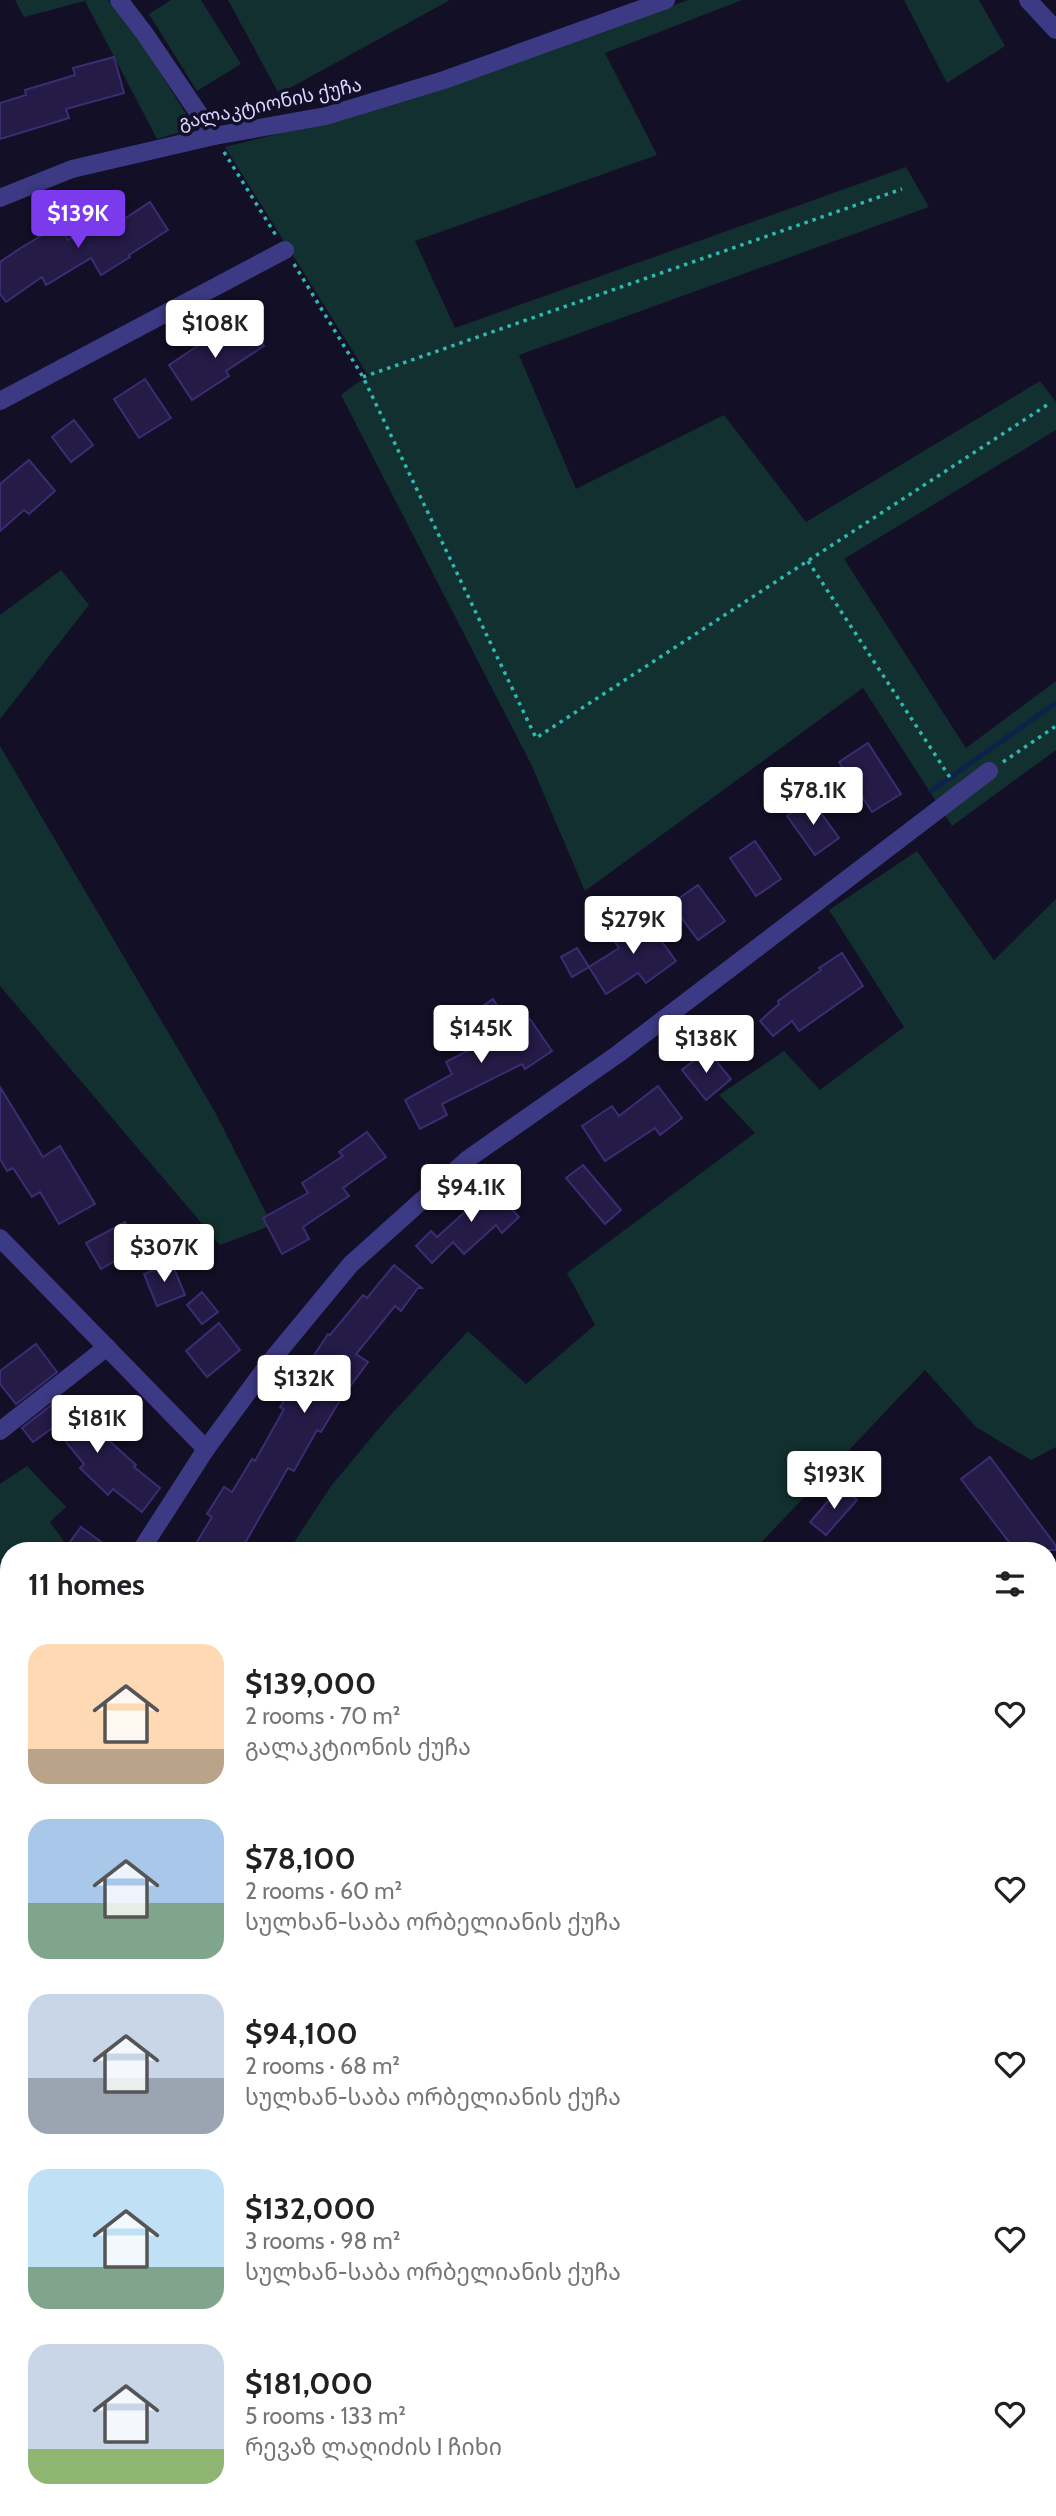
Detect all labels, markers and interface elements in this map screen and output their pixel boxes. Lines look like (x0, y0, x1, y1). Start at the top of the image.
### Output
street label: გალაკტიონის ქუჩა (176, 73, 364, 135)
pin: $139K (29, 190, 127, 250)
text: $139K (47, 199, 109, 227)
pin: $108K (166, 300, 264, 360)
text: $108K (182, 309, 248, 337)
pin: $78.1K (756, 768, 870, 827)
text: $78.1K (780, 776, 846, 804)
pin: $279K (584, 897, 682, 956)
text: $279K (601, 905, 665, 933)
pin: $145K (432, 1006, 530, 1065)
text: $145K (450, 1014, 512, 1042)
pin: $138K (657, 1016, 755, 1075)
text: $138K (675, 1024, 737, 1052)
pin: $94.1K (414, 1164, 528, 1224)
text: $94.1K (437, 1173, 505, 1201)
pin: $307K (115, 1224, 213, 1284)
text: $307K (130, 1233, 198, 1261)
pin: $132K (255, 1356, 353, 1415)
text: $132K (274, 1364, 334, 1392)
pin: $181K (48, 1396, 146, 1455)
text: $181K (68, 1404, 126, 1432)
pin: $193K (785, 1452, 883, 1511)
text: $193K (803, 1460, 865, 1488)
icon: filters (991, 1565, 1029, 1603)
text: 11 homes (28, 1566, 145, 1603)
text: $139,000 (245, 1665, 376, 1702)
icon: home (84, 1672, 168, 1756)
icon: heart (991, 1695, 1029, 1733)
text: 2 rooms · 70 m² (245, 1702, 400, 1730)
text: გალაკტიონის ქუჩა (245, 1733, 471, 1761)
text: $78,100 (245, 1840, 356, 1877)
icon: home (84, 1847, 168, 1931)
icon: heart (991, 1870, 1029, 1908)
text: 2 rooms · 60 m² (245, 1877, 402, 1905)
text: სულხან-საბა ორბელიანის ქუჩა (245, 1908, 621, 1936)
text: $94,100 (245, 2015, 358, 2052)
icon: home (84, 2022, 168, 2106)
icon: heart (991, 2045, 1029, 2083)
text: 2 rooms · 68 m² (245, 2052, 400, 2080)
text: სულხან-საბა ორბელიანის ქუჩა (245, 2083, 621, 2111)
text: $132,000 (245, 2190, 376, 2227)
icon: home (84, 2197, 168, 2281)
icon: heart (991, 2220, 1029, 2258)
text: 3 rooms · 98 m² (245, 2227, 400, 2255)
text: სულხან-საბა ორბელიანის ქუჩა (245, 2258, 621, 2286)
text: $181,000 (245, 2365, 373, 2402)
icon: home (84, 2372, 168, 2456)
icon: heart (991, 2395, 1029, 2433)
text: 5 rooms · 133 m² (245, 2402, 406, 2430)
text: რევაზ ლაღიძის I ჩიხი (245, 2433, 502, 2461)

